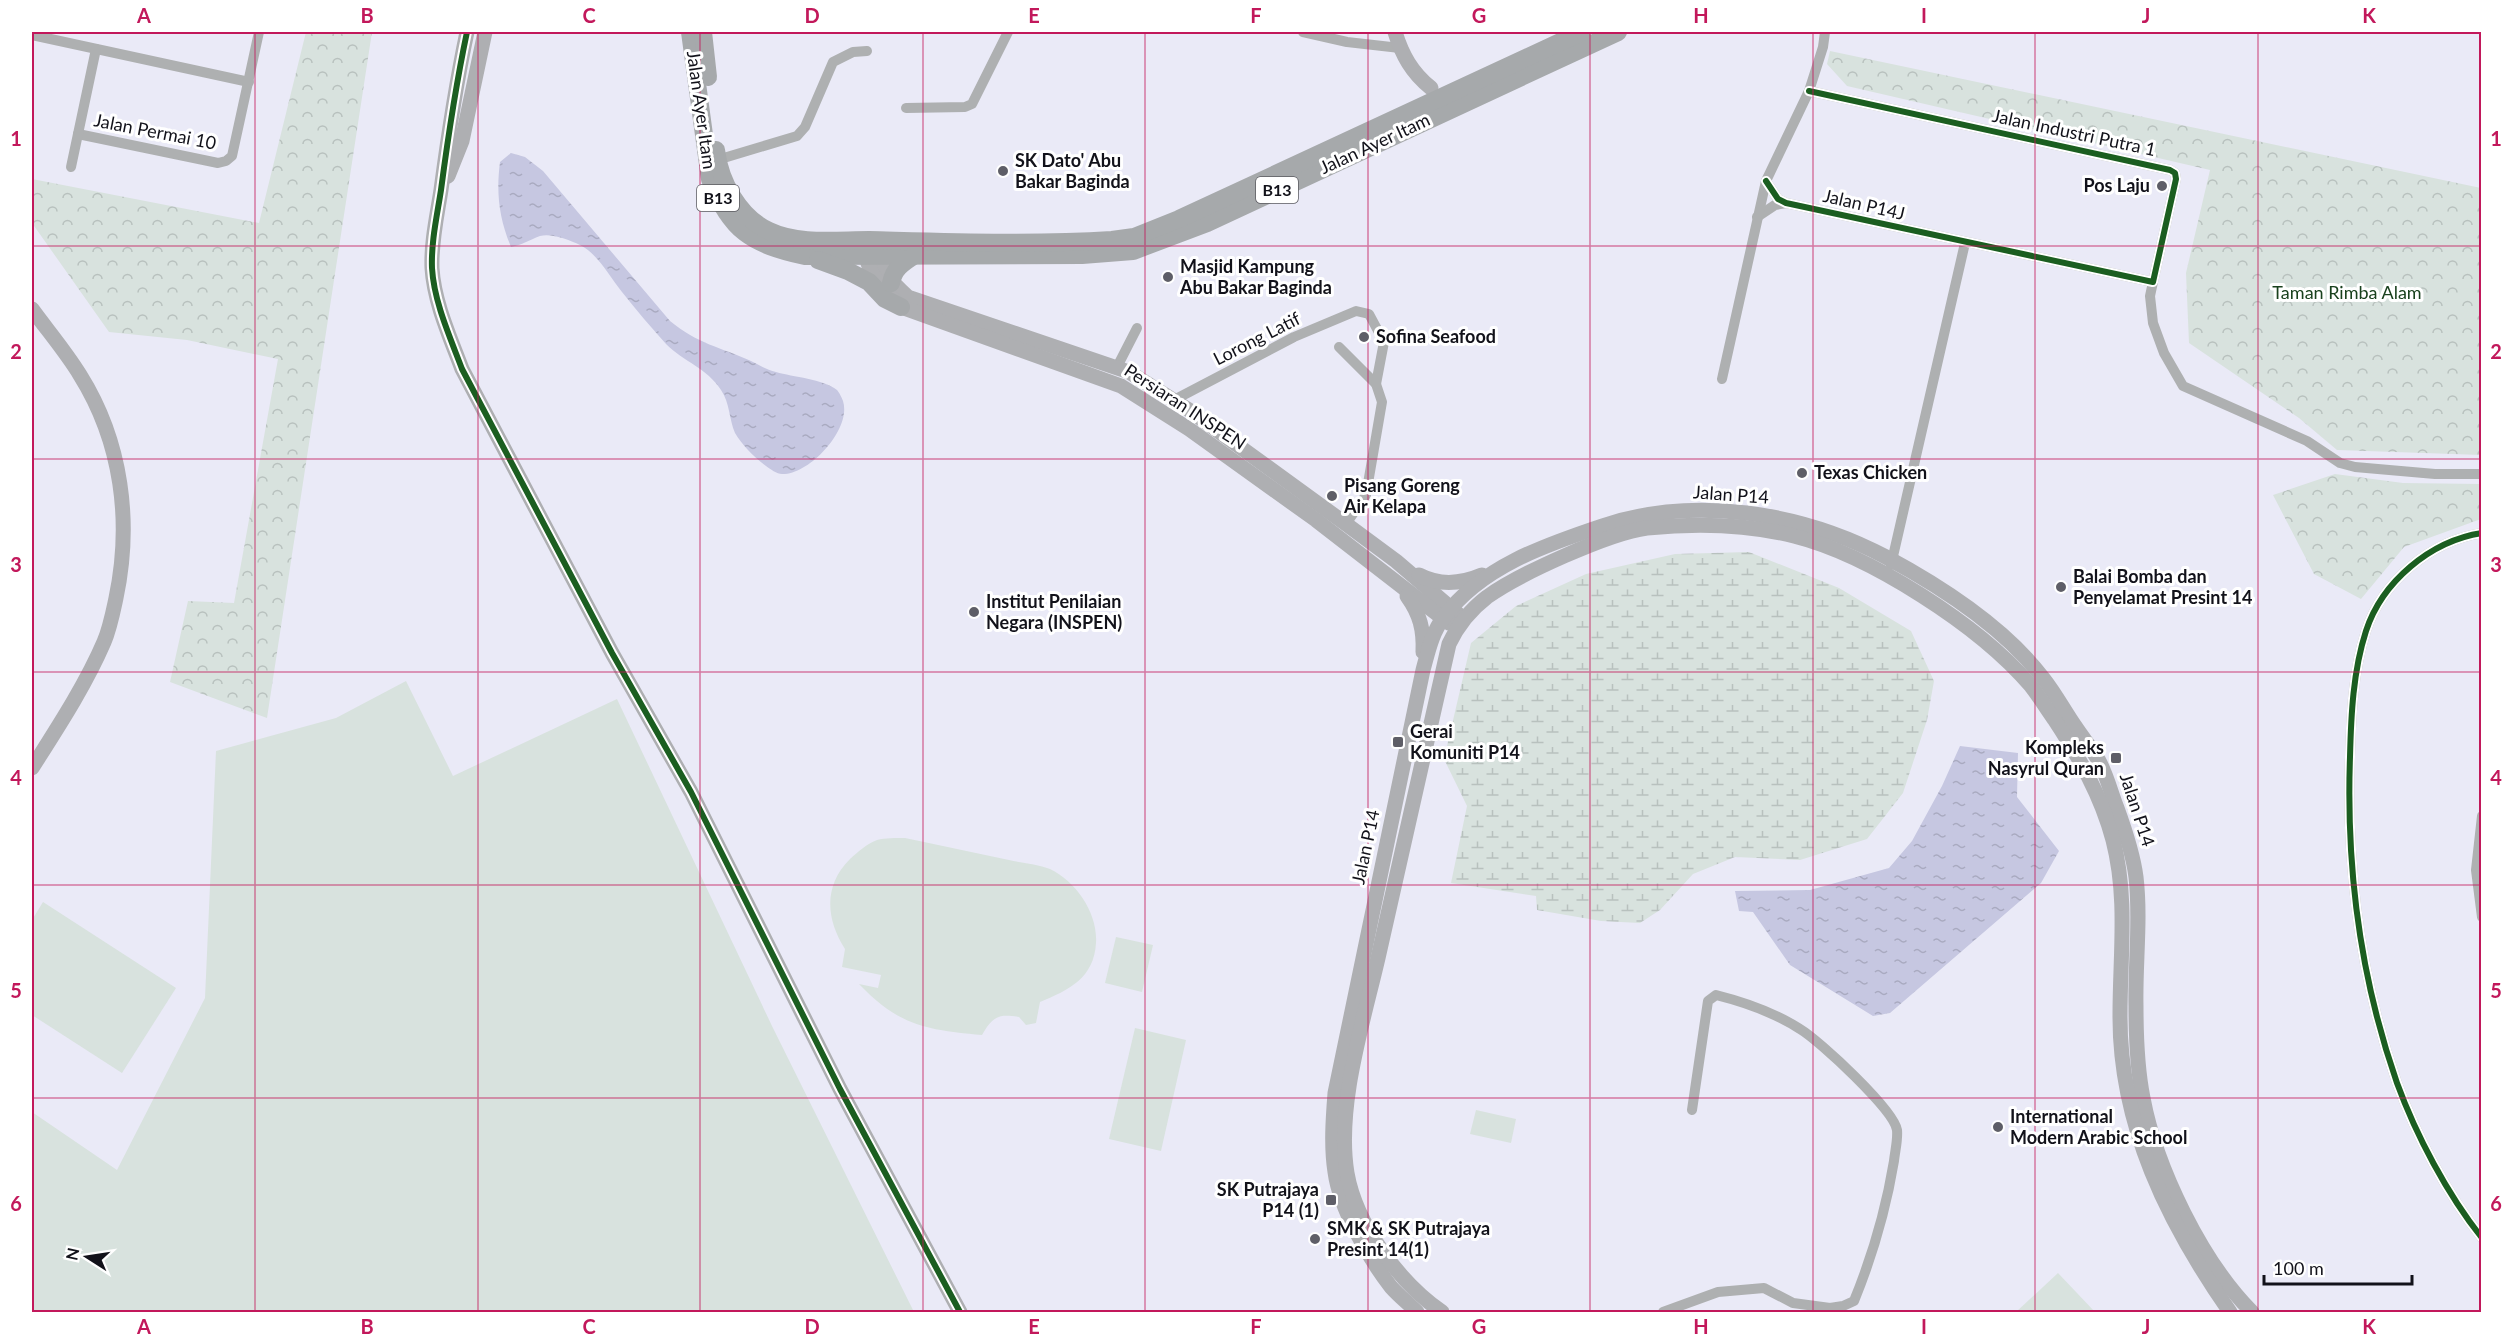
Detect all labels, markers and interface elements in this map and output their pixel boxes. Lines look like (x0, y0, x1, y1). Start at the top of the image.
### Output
text: A (136, 3, 151, 27)
text: B (360, 3, 374, 27)
text: C (582, 3, 596, 27)
text: D (804, 3, 820, 27)
text: E (1028, 3, 1040, 27)
text: F (1250, 3, 1262, 27)
text: G (1472, 3, 1486, 27)
text: H (1693, 3, 1709, 27)
text: I (1921, 3, 1927, 27)
text: J (2142, 3, 2150, 27)
text: K (2362, 3, 2376, 27)
street label: Jalan Ayer Itam (683, 49, 721, 170)
street label: Jalan Industri Putra 1 (1991, 104, 2158, 160)
street label: Jalan Permai 10 (92, 108, 218, 154)
street label: Jalan Ayer Itam (1316, 108, 1433, 178)
text: 1 (10, 126, 22, 150)
text: 1 (2490, 126, 2502, 150)
place label: SK Dato' Abu Bakar Baginda (1015, 149, 1130, 192)
marker: SK Dato' Abu Bakar Baginda (996, 164, 1010, 178)
place label: Pos Laju (2083, 174, 2150, 196)
road number: B13 (1256, 177, 1298, 203)
marker: Pos Laju (2155, 179, 2169, 193)
street label: Jalan P14J (1821, 184, 1907, 224)
road number: B13 (697, 185, 739, 211)
place label: Masjid Kampung Abu Bakar Baginda (1179, 255, 1332, 298)
marker: Masjid Kampung Abu Bakar Baginda (1161, 270, 1175, 284)
park label: Taman Rimba Alam (2272, 281, 2422, 303)
street label: Lorong Latif (1209, 307, 1304, 369)
place label: Sofina Seafood (1376, 325, 1496, 347)
marker: Sofina Seafood (1357, 330, 1371, 344)
text: 2 (10, 339, 22, 363)
text: 2 (2490, 339, 2502, 363)
street label: Persiaran INSPEN (1120, 359, 1251, 454)
place label: Texas Chicken (1814, 461, 1927, 483)
marker: Texas Chicken (1795, 466, 1809, 480)
place label: Pisang Goreng Air Kelapa (1343, 474, 1460, 517)
street label: Jalan P14 (1693, 480, 1770, 508)
marker: Pisang Goreng Air Kelapa (1325, 489, 1339, 503)
text: 3 (10, 552, 22, 576)
text: 3 (2490, 552, 2502, 576)
place label: Balai Bomba dan Penyelamat Presint 14 (2073, 565, 2252, 608)
marker: Balai Bomba dan Penyelamat Presint 14 (2054, 580, 2068, 594)
place label: Institut Penilaian Negara (INSPEN) (986, 590, 1122, 633)
marker: Institut Penilaian Negara (INSPEN) (967, 605, 981, 619)
place label: Gerai Komuniti P14 (1410, 720, 1520, 763)
marker: Gerai Komuniti P14 (1391, 735, 1405, 749)
place label: Kompleks Nasyrul Quran (1988, 736, 2104, 779)
marker: Kompleks Nasyrul Quran (2109, 751, 2123, 765)
text: 4 (10, 765, 22, 789)
text: 4 (2490, 765, 2502, 789)
street label: Jalan P14 (2116, 770, 2160, 849)
street label: Jalan P14 (1346, 807, 1384, 886)
text: 5 (10, 978, 22, 1002)
text: 5 (2490, 978, 2502, 1002)
place label: International Modern Arabic School (2010, 1105, 2187, 1148)
marker: International Modern Arabic School (1991, 1120, 2005, 1134)
place label: SK Putrajaya P14 (1) (1217, 1178, 1319, 1221)
text: 6 (10, 1191, 22, 1215)
text: 6 (2490, 1191, 2502, 1215)
marker: SK Putrajaya P14 (1) (1324, 1193, 1338, 1207)
place label: SMK & SK Putrajaya Presint 14(1) (1327, 1217, 1490, 1260)
north arrow (57, 1227, 117, 1287)
marker: SMK & SK Putrajaya Presint 14(1) (1308, 1232, 1322, 1246)
text: N (61, 1246, 82, 1262)
scale bar (2264, 1248, 2412, 1286)
text: 100 m (2273, 1257, 2324, 1279)
text: A (136, 1314, 151, 1338)
text: B (360, 1314, 374, 1338)
text: C (582, 1314, 596, 1338)
text: D (804, 1314, 820, 1338)
text: E (1028, 1314, 1040, 1338)
text: F (1250, 1314, 1262, 1338)
text: G (1472, 1314, 1486, 1338)
text: H (1693, 1314, 1709, 1338)
text: I (1921, 1314, 1927, 1338)
text: J (2142, 1314, 2150, 1338)
text: K (2362, 1314, 2376, 1338)

